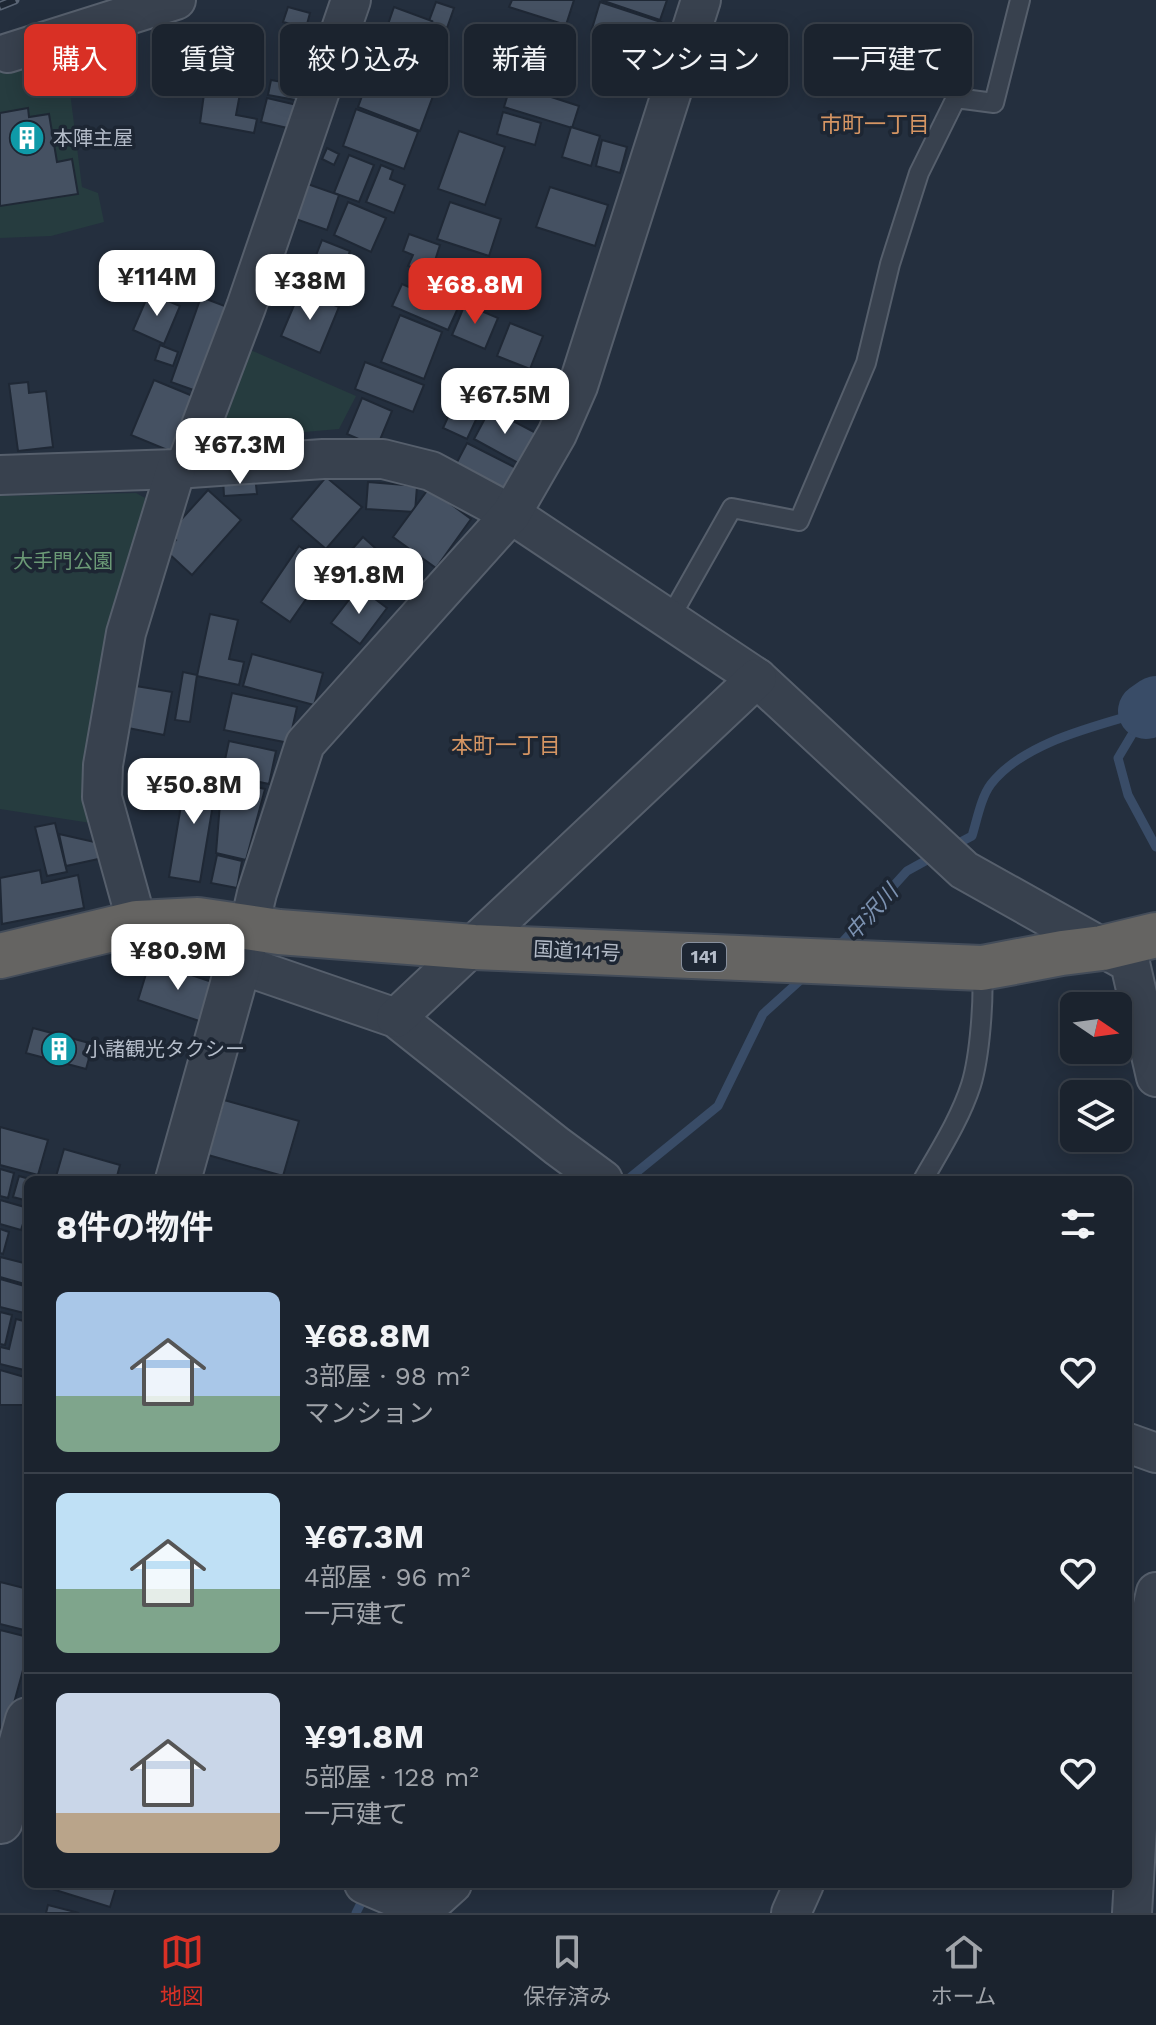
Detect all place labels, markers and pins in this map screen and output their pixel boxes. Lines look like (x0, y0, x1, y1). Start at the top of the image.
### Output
building icon: 本陣主屋 (8, 119, 46, 157)
place label: 本陣主屋 (53, 126, 133, 150)
pin: ¥114M (101, 250, 213, 318)
pin: ¥38M (263, 254, 357, 322)
pin: ¥68.8M (410, 258, 540, 326)
pin: ¥67.5M (440, 368, 570, 436)
pin: ¥67.3M (175, 418, 305, 486)
pin: ¥91.8M (294, 548, 424, 616)
pin: ¥50.8M (129, 758, 259, 826)
pin: ¥80.9M (113, 924, 243, 992)
building icon: 小諸観光タクシー (40, 1030, 78, 1068)
place label: 小諸観光タクシー (85, 1037, 245, 1061)

